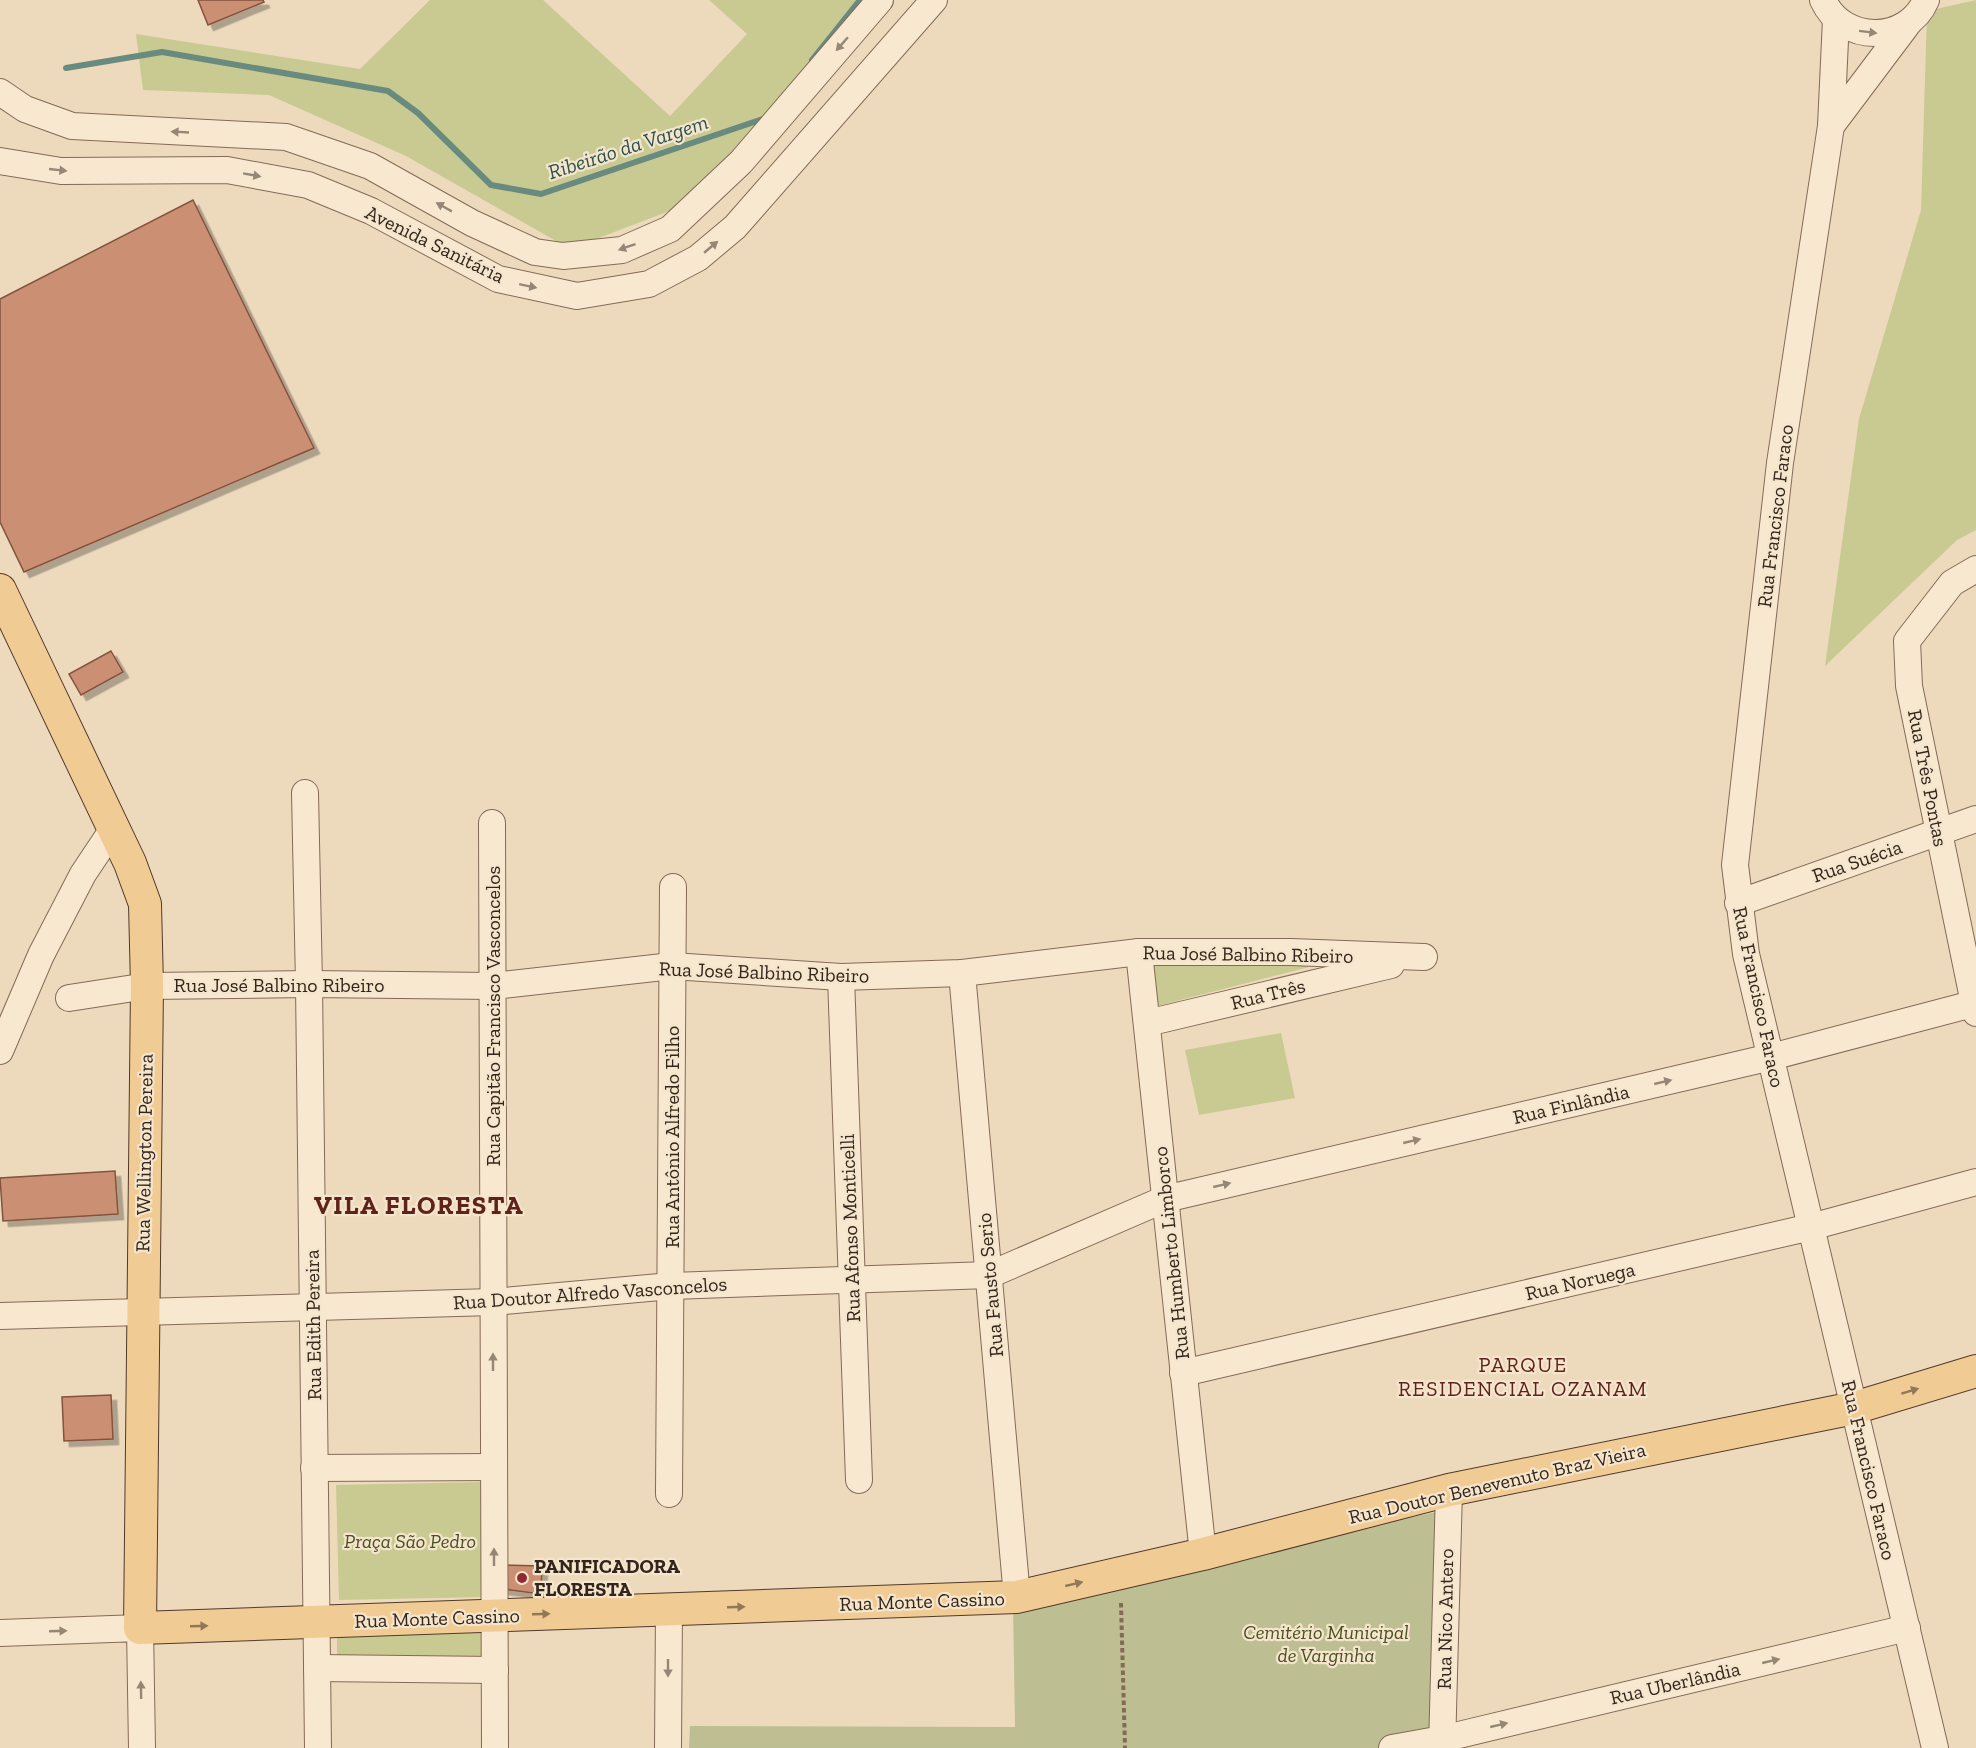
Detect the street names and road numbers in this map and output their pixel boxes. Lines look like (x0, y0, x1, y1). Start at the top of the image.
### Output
street label: Avenida Sanitária (362, 200, 509, 288)
street label: Rua Francisco Faraco (1752, 423, 1798, 609)
street label: Rua Três Pontas (1903, 707, 1953, 849)
street label: Rua Suécia (1809, 834, 1905, 888)
street label: Rua Capitão Francisco Vasconcelos (481, 866, 505, 1166)
street label: Rua Francisco Faraco (1728, 904, 1790, 1090)
street label: Rua José Balbino Ribeiro (1142, 940, 1354, 968)
street label: Rua José Balbino Ribeiro (658, 956, 870, 988)
street label: Rua José Balbino Ribeiro (174, 973, 384, 997)
street label: Rua Três (1228, 973, 1308, 1015)
street label: Rua Antônio Alfredo Filho (660, 1026, 684, 1248)
street label: Rua Wellington Pereira (130, 1053, 158, 1252)
street label: Rua Finlândia (1510, 1079, 1632, 1129)
street label: Rua Afonso Monticelli (835, 1133, 865, 1323)
street label: Rua Humberto Limborco (1148, 1145, 1194, 1361)
street label: Rua Fausto Serio (972, 1212, 1008, 1358)
street label: Rua Edith Pereira (300, 1249, 326, 1401)
street label: Rua Noruega (1523, 1257, 1638, 1305)
street label: Rua Doutor Alfredo Vasconcelos (452, 1271, 728, 1315)
street label: Rua Francisco Faraco (1837, 1378, 1901, 1562)
street label: Rua Doutor Benevenuto Braz Vieira (1346, 1437, 1648, 1529)
street label: Rua Nico Antero (1432, 1548, 1458, 1690)
street label: Rua Monte Cassino (839, 1586, 1005, 1616)
street label: Rua Monte Cassino (354, 1603, 520, 1633)
street label: Rua Uberlândia (1607, 1656, 1743, 1710)

